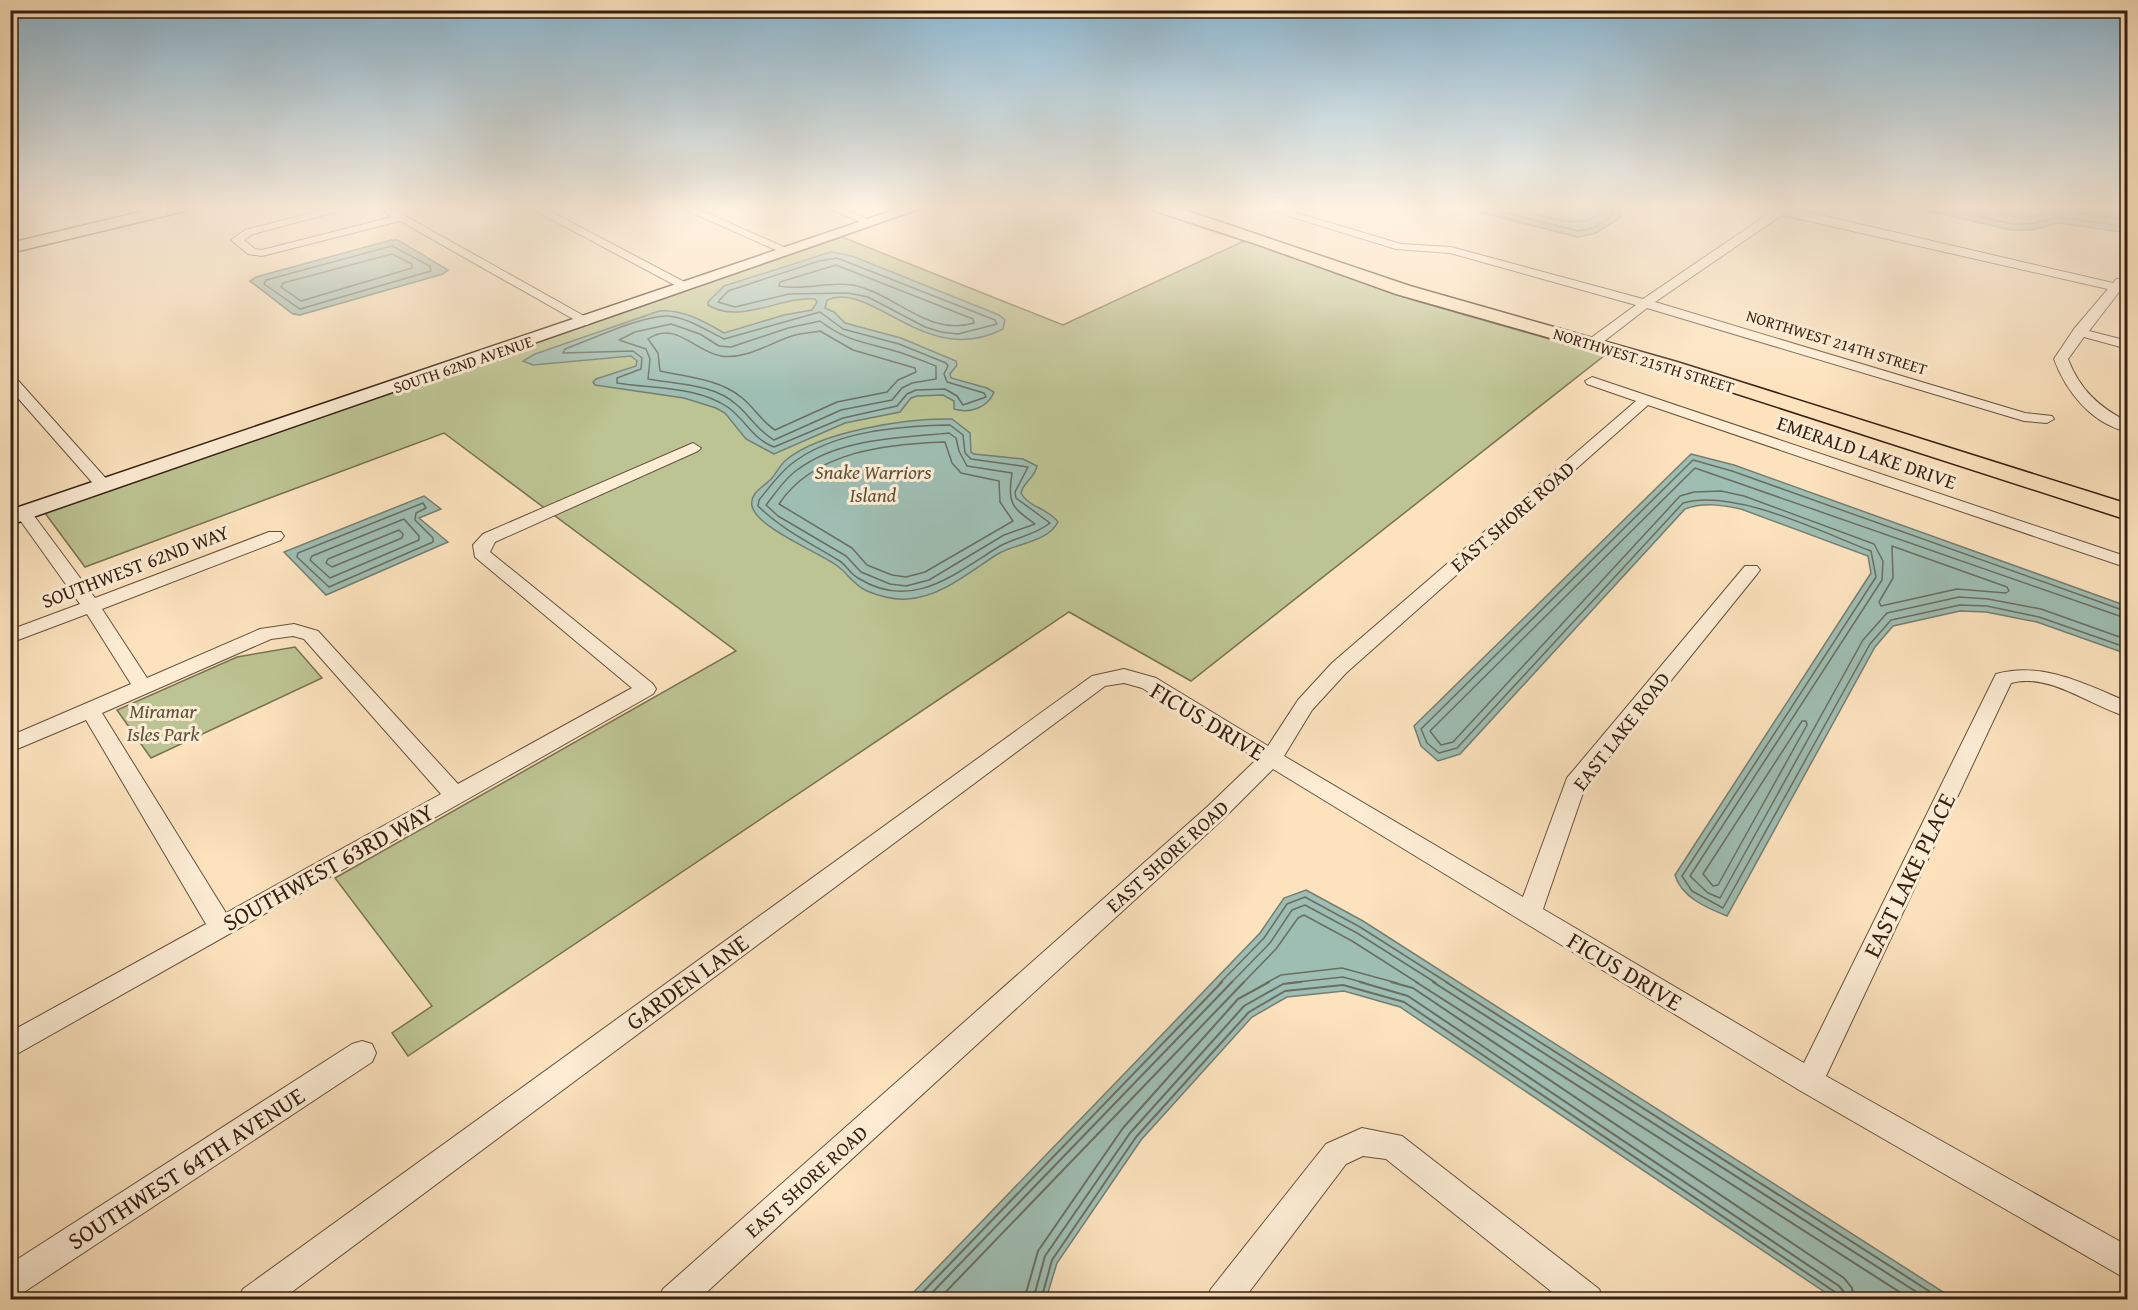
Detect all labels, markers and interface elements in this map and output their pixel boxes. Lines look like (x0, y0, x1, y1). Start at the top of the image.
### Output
street label: NORTHWEST 214TH STREET (1744, 303, 1930, 381)
street label: NORTHWEST 215TH STREET (1551, 321, 1737, 399)
street label: SOUTH 62ND AVENUE (390, 329, 536, 399)
street label: EMERALD LAKE DRIVE (1773, 408, 1961, 496)
street label: EAST SHORE ROAD (1444, 454, 1580, 578)
park label: Snake Warriors Island (815, 457, 932, 509)
street label: SOUTHWEST 62ND WAY (37, 517, 233, 615)
street label: EAST LAKE ROAD (1565, 666, 1677, 796)
street label: FICUS DRIVE (1144, 673, 1272, 769)
park label: Miramar Isles Park (127, 696, 200, 748)
street label: EAST LAKE PLACE (1854, 787, 1964, 963)
street label: EAST SHORE ROAD (1099, 793, 1235, 919)
street label: SOUTHWEST 63RD WAY (216, 794, 440, 940)
street label: FICUS DRIVE (1561, 923, 1689, 1019)
street label: GARDEN LANE (618, 925, 756, 1039)
street label: SOUTHWEST 64TH AVENUE (61, 1078, 311, 1258)
street label: EAST SHORE ROAD (738, 1118, 874, 1244)

